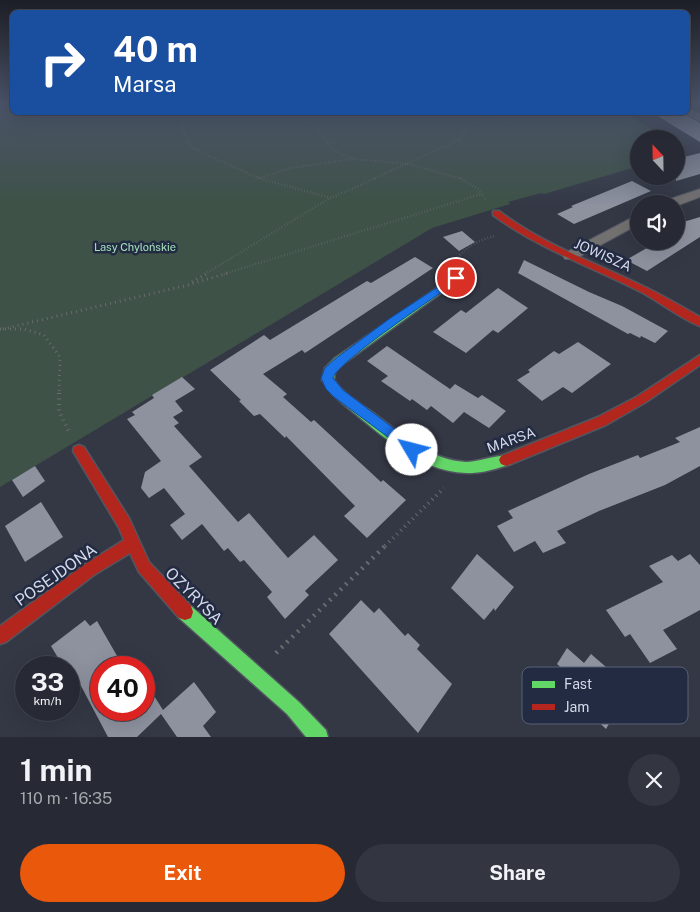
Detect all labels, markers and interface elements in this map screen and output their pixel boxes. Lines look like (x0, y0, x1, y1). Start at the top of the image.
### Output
text: 40 m (113, 29, 198, 70)
icon: right (30, 30, 95, 95)
text: Marsa (113, 71, 176, 97)
north arrow (630, 130, 685, 185)
map controls (630, 130, 685, 250)
button: sound (630, 195, 685, 250)
street label: JOWISZA (572, 235, 634, 275)
park label: Lasy Chylońskie (94, 241, 176, 253)
pin (435, 257, 477, 299)
icon: arrive (442, 264, 470, 292)
position arrow (385, 423, 437, 475)
street label: MARSA (484, 424, 538, 456)
street label: POSEJDONA (12, 540, 100, 610)
street label: OZYRYSA (162, 564, 226, 628)
speed limit sign: 40 (90, 656, 155, 721)
text: 33 (31, 667, 64, 697)
legend (522, 667, 688, 724)
text: Fast (564, 676, 592, 692)
text: km/h (33, 694, 62, 708)
text: Jam (564, 699, 589, 715)
text: 1 min (20, 752, 92, 788)
button: close (628, 754, 680, 806)
text: 110 m · 16:35 (20, 789, 112, 808)
button: Exit (20, 844, 345, 902)
button: Share (355, 844, 680, 902)

